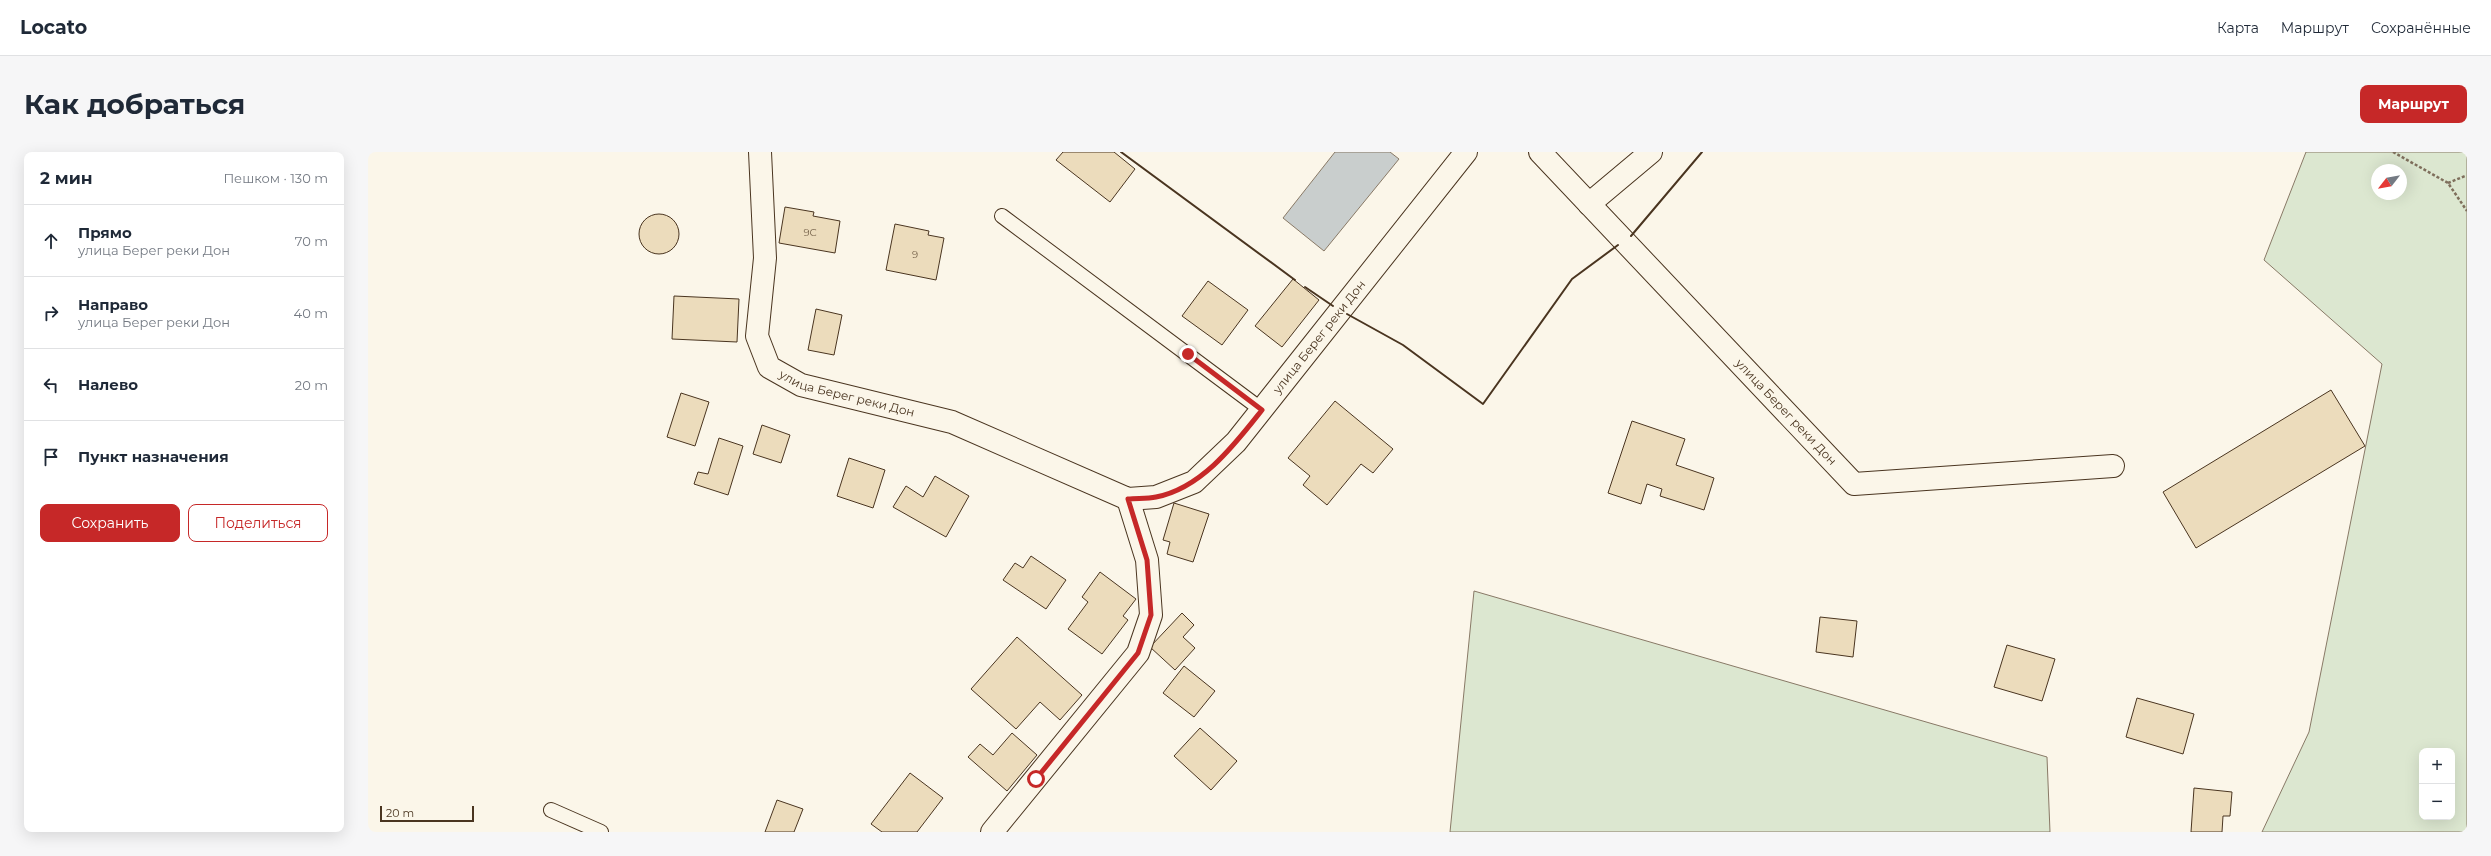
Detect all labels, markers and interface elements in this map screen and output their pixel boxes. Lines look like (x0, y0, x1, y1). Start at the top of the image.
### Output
text: Locato (20, 16, 87, 39)
text: Карта (2217, 19, 2259, 37)
text: Маршрут (2281, 19, 2349, 37)
text: Сохранённые (2371, 19, 2471, 37)
button: Маршрут (2360, 85, 2467, 123)
text: Как добраться (24, 87, 245, 121)
north arrow (2371, 164, 2407, 200)
text: 2 мин (40, 168, 93, 188)
text: Пешком · 130 m (223, 170, 328, 186)
text: Прямо (78, 223, 132, 242)
house number: 9С (803, 226, 817, 239)
icon: ahead (40, 230, 62, 252)
text: 70 m (295, 233, 328, 249)
text: улица Берег реки Дон (78, 242, 230, 258)
house number: 9 (912, 248, 918, 261)
street label: улица Берег реки Дон (1269, 277, 1368, 397)
text: Направо (78, 295, 148, 314)
icon: right (40, 302, 62, 324)
text: 40 m (294, 305, 328, 321)
text: улица Берег реки Дон (78, 314, 230, 330)
route end (1179, 345, 1197, 363)
street label: улица Берег реки Дон (1732, 355, 1840, 468)
street label: улица Берег реки Дон (776, 366, 916, 420)
icon: left (40, 374, 62, 396)
text: Налево (78, 375, 138, 394)
text: 20 m (295, 377, 328, 393)
icon: arrive (40, 446, 62, 468)
text: Пункт назначения (78, 447, 229, 466)
button: Сохранить (40, 504, 180, 542)
button: Поделиться (188, 504, 328, 542)
map controls (2419, 748, 2455, 820)
button: + (2419, 748, 2455, 784)
route start (1027, 770, 1045, 788)
button: − (2419, 784, 2455, 820)
scale bar (380, 804, 474, 823)
text: 20 m (386, 806, 414, 820)

